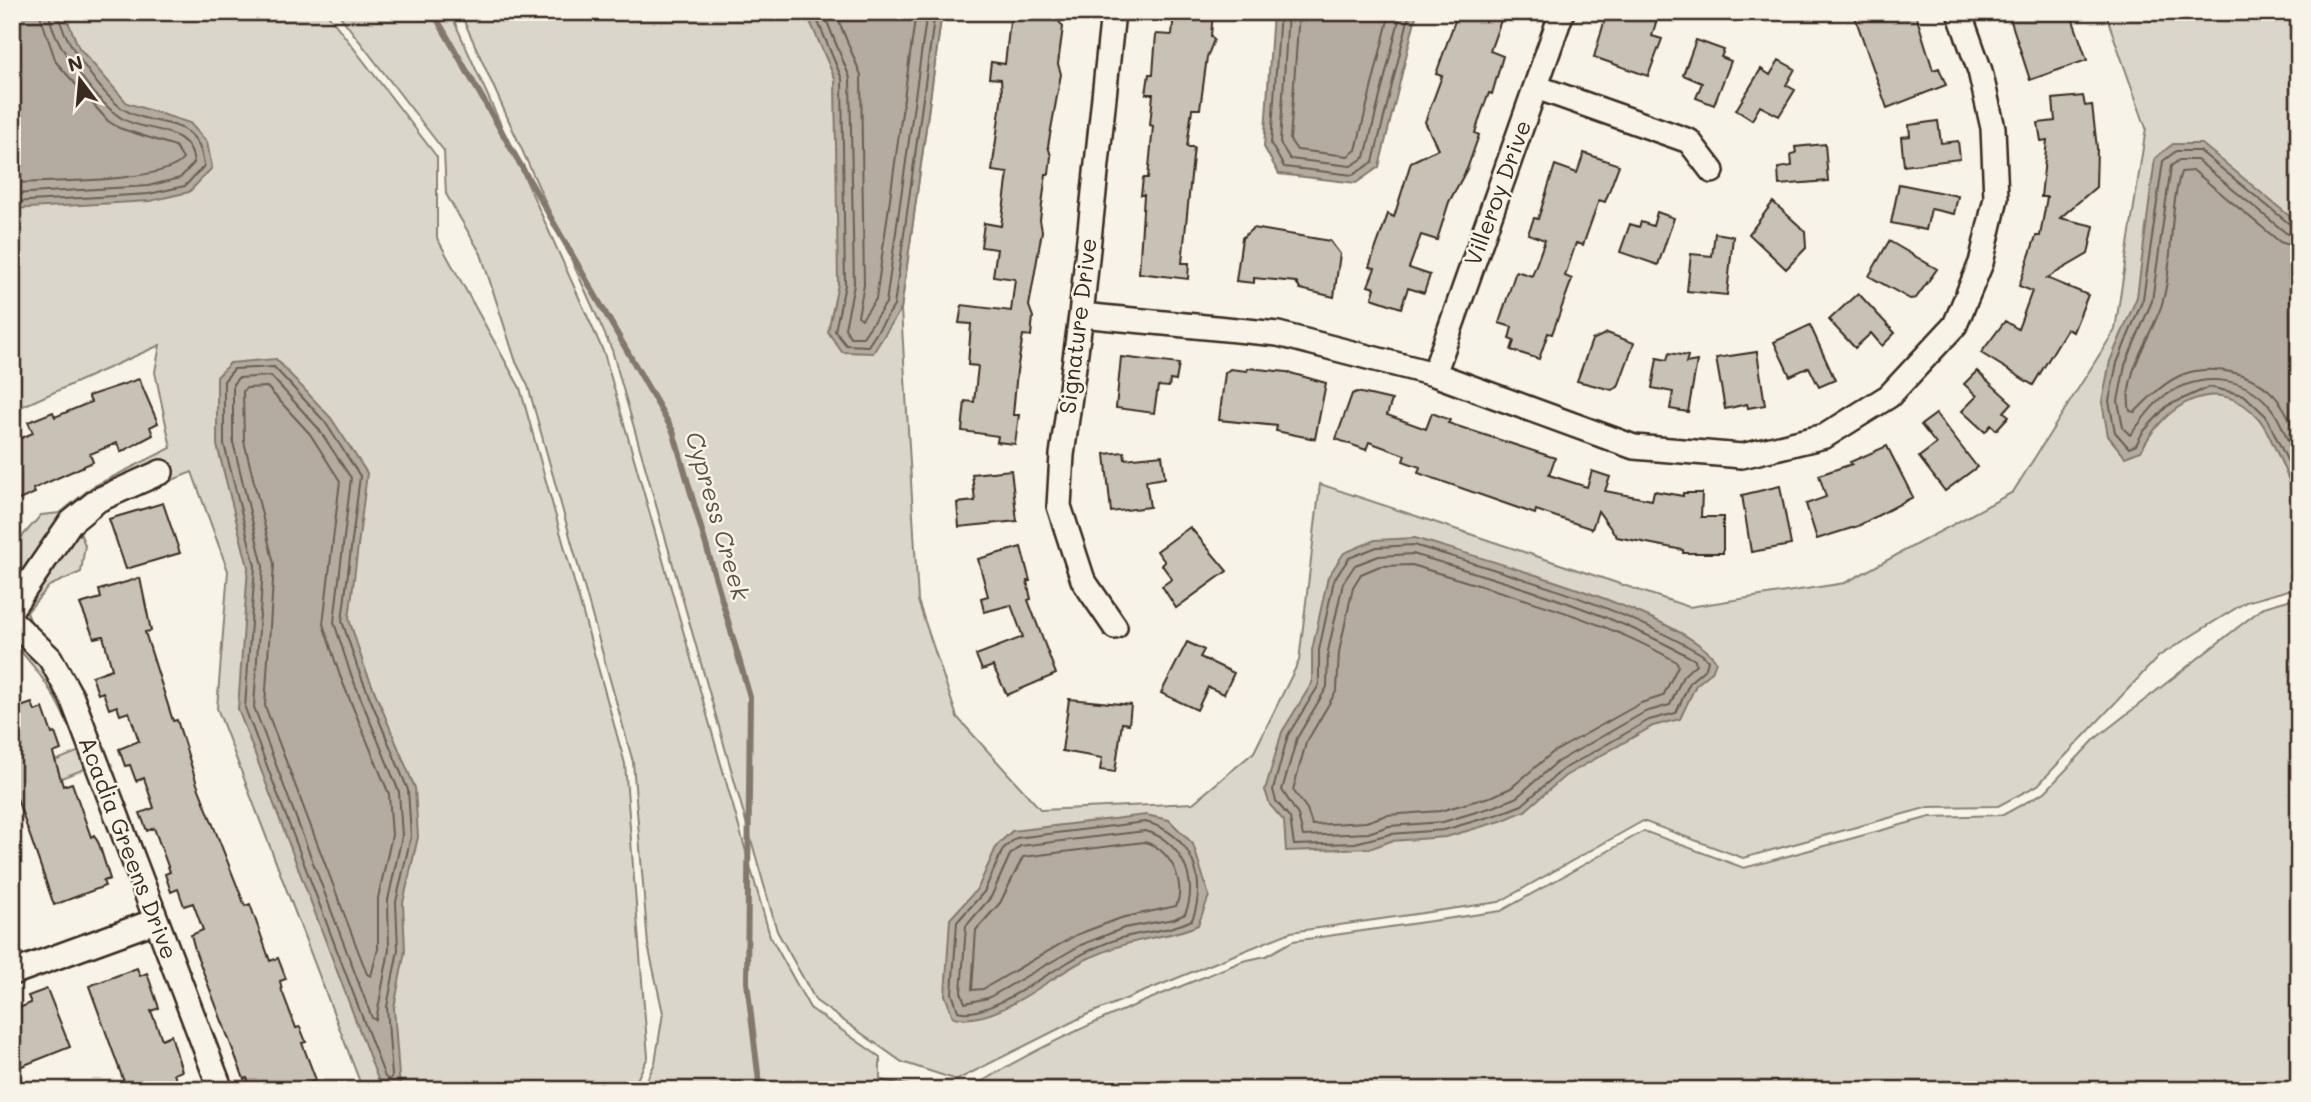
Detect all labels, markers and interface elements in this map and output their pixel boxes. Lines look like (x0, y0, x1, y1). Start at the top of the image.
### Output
north arrow (46, 46, 116, 116)
text: N (65, 49, 86, 77)
street label: Villeroy Drive (1457, 116, 1537, 270)
street label: Signature Drive (1051, 236, 1103, 416)
water label: Cypress Creek (680, 428, 758, 605)
street label: Acadia Greens Drive (73, 732, 185, 963)

